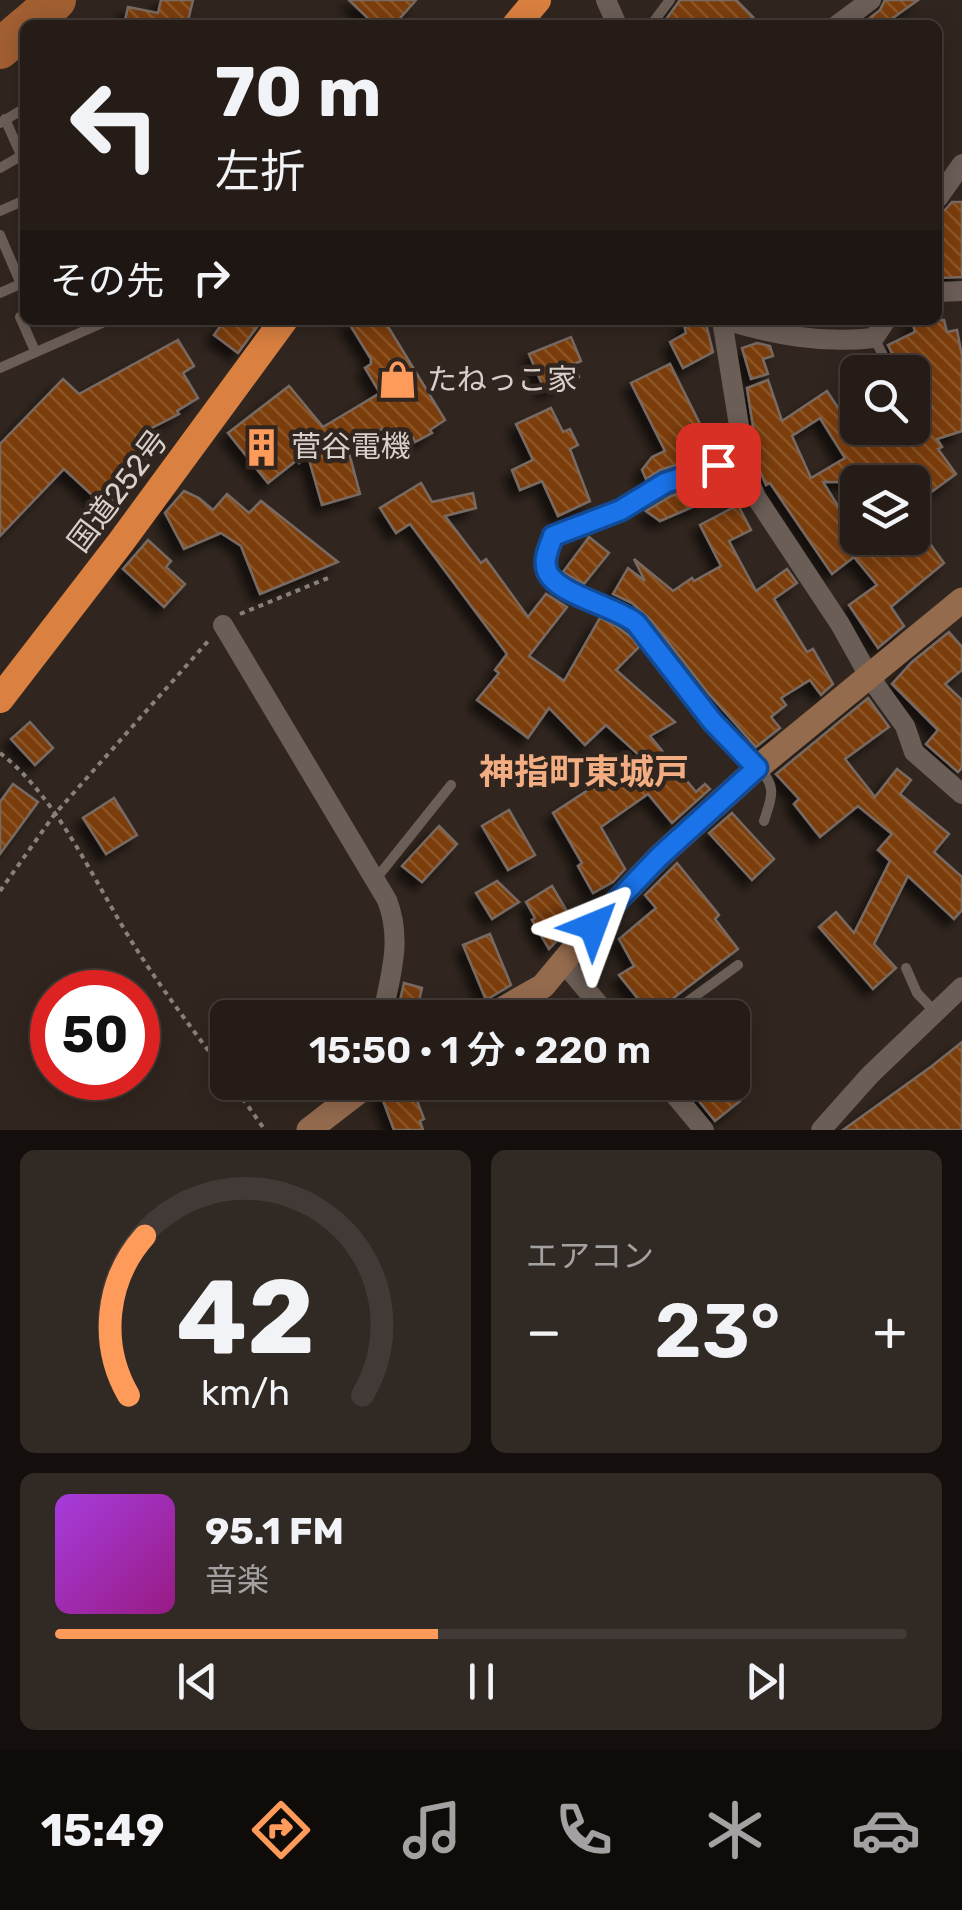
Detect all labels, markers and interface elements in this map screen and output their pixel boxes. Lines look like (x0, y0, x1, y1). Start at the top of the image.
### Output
text: 70 m (215, 51, 382, 134)
icon: left (50, 60, 180, 190)
text: 左折 (215, 145, 305, 198)
icon: right (184, 250, 239, 305)
text: その先 (50, 258, 164, 304)
map controls (840, 355, 930, 555)
button: search (840, 355, 930, 445)
shop icon: たねっこ家 (376, 359, 418, 401)
place label: たねっこ家 (427, 362, 577, 398)
street label: 国道252号 (61, 423, 175, 559)
pin (676, 423, 761, 508)
building icon: 菅谷電機 (240, 426, 282, 468)
place label: 菅谷電機 (291, 429, 411, 465)
icon: arrive (691, 438, 746, 493)
button: layers (840, 465, 930, 555)
district label: 神指町東城戸 (479, 751, 689, 793)
position arrow (541, 874, 645, 978)
speed limit sign: 50 (30, 970, 160, 1100)
text: 15:50 · 1 分 · 220 m (309, 1027, 651, 1073)
text: エアコン (526, 1237, 654, 1275)
text: 42 (176, 1256, 315, 1379)
text: 23° (654, 1287, 780, 1376)
text: − (526, 1299, 562, 1364)
text: + (873, 1299, 907, 1364)
text: km/h (201, 1372, 290, 1414)
text: 95.1 FM (205, 1508, 344, 1554)
text: 音楽 (205, 1561, 269, 1599)
icon: previous (170, 1654, 225, 1709)
icon: pause (454, 1654, 509, 1709)
icon: next (738, 1654, 793, 1709)
icon: directions (246, 1795, 316, 1865)
icon: music (397, 1795, 467, 1865)
icon: phone (549, 1795, 619, 1865)
icon: climate (700, 1795, 770, 1865)
icon: car (851, 1795, 921, 1865)
text: 15:49 (41, 1804, 165, 1857)

